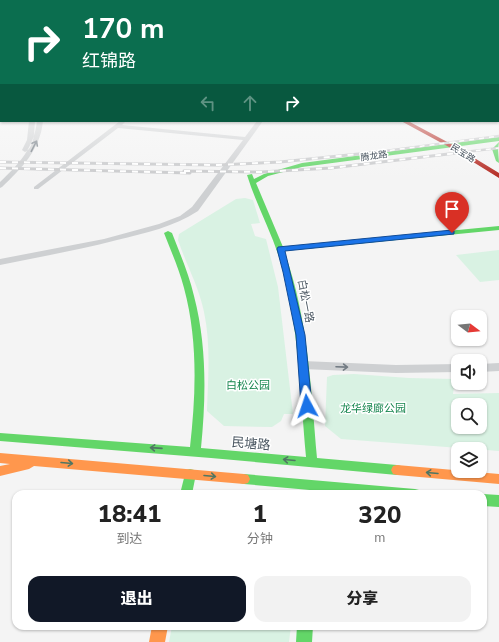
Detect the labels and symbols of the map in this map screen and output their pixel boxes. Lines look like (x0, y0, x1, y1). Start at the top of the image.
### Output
one-way arrow (31, 140, 38, 152)
street label: 民宝路 (448, 141, 478, 165)
street label: 腾龙路 (360, 148, 388, 164)
pin (435, 192, 469, 233)
street label: 白松一路 (294, 278, 317, 324)
north arrow (451, 310, 487, 346)
one-way arrow (335, 363, 348, 370)
park label: 白松公园 (226, 378, 270, 393)
position arrow (286, 385, 328, 427)
park label: 龙华绿廊公园 (340, 401, 406, 416)
street label: 民塘路 (231, 433, 271, 455)
one-way arrow (150, 445, 163, 452)
one-way arrow (283, 456, 296, 464)
one-way arrow (60, 459, 73, 466)
one-way arrow (426, 469, 439, 477)
one-way arrow (203, 472, 216, 480)

